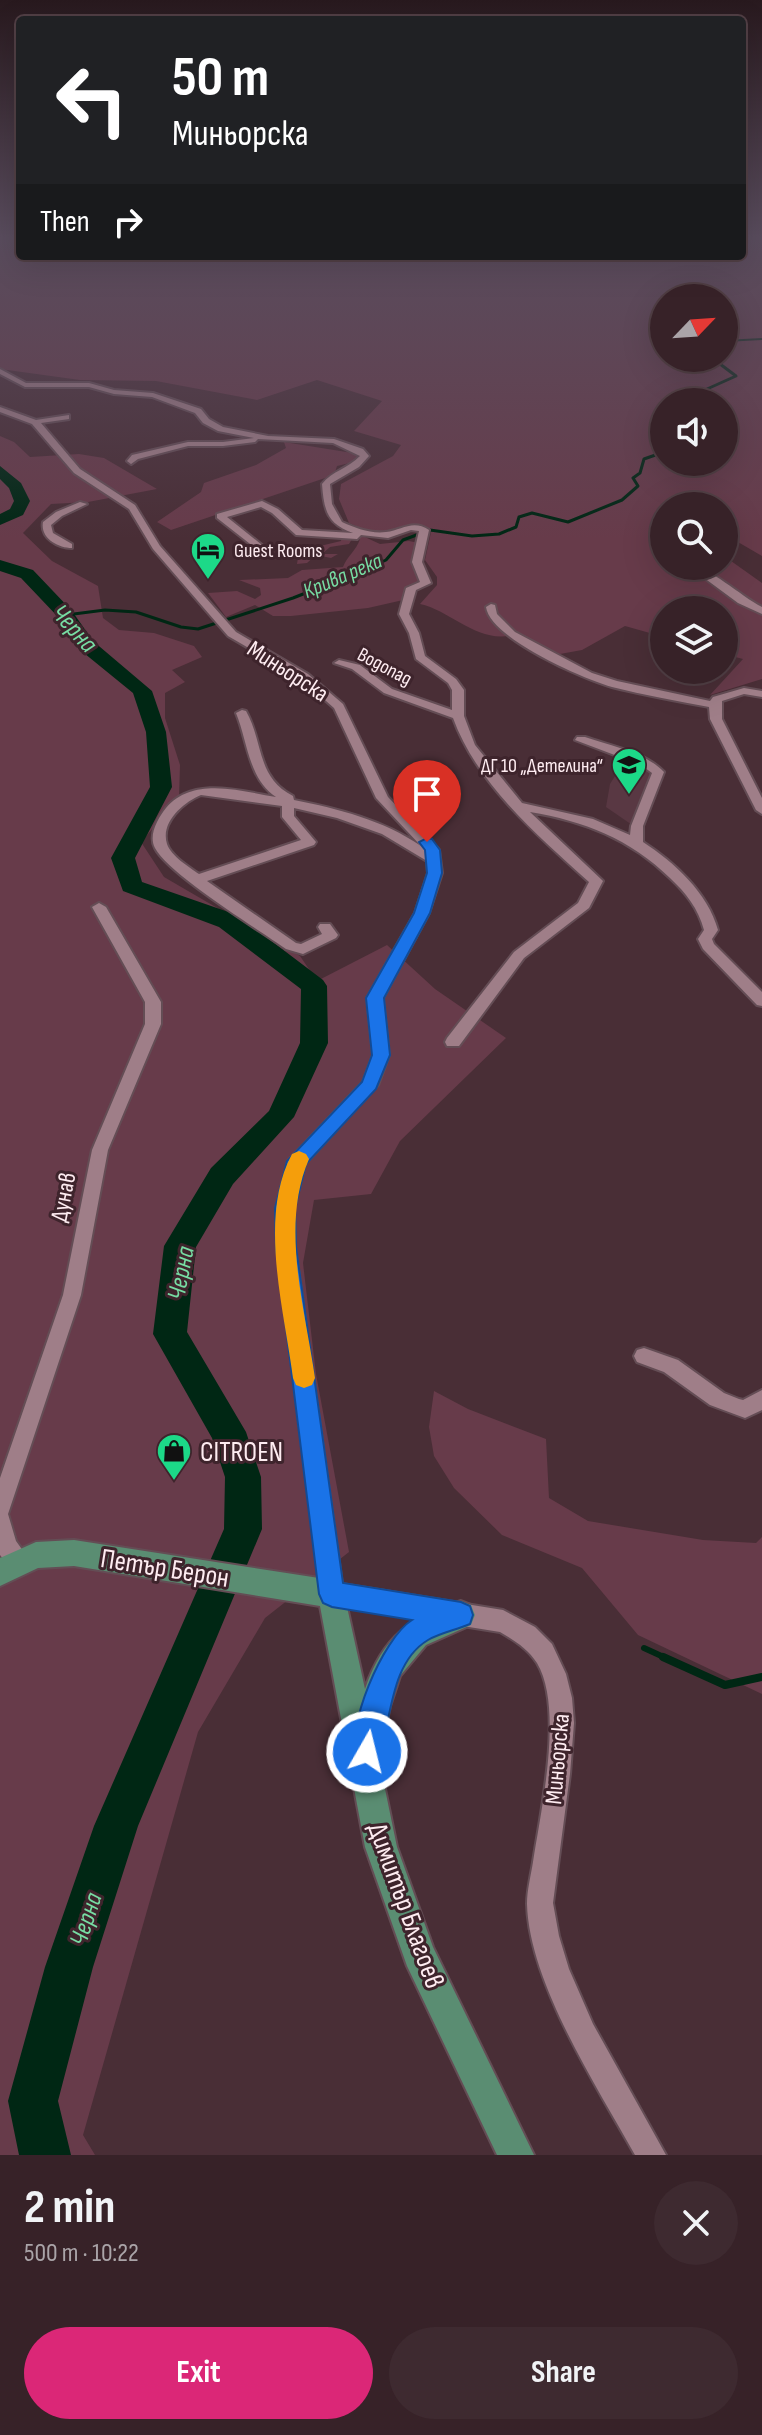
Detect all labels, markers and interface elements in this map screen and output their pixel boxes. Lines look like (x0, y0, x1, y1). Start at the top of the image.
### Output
text: 50 m (172, 45, 269, 112)
icon: left (40, 48, 144, 152)
text: Миньорска (172, 113, 309, 156)
icon: right (106, 200, 150, 244)
text: Then (40, 204, 90, 240)
north arrow (650, 284, 738, 372)
map controls (650, 284, 738, 684)
button: sound (650, 388, 738, 476)
button: search (650, 492, 738, 580)
hotel icon: Guest Rooms (189, 531, 227, 581)
place label: Guest Rooms (234, 539, 323, 563)
water label: Крива река (299, 548, 386, 605)
button: layers (650, 596, 738, 684)
water label: Черна (44, 598, 104, 660)
street label: Миньорска (242, 634, 334, 708)
street label: Водопад (353, 643, 416, 691)
school or university icon: ДГ 10 „Детелина“ (610, 746, 648, 796)
place label: ДГ 10 „Детелина“ (481, 754, 603, 778)
pin (393, 760, 461, 842)
icon: arrive (405, 772, 449, 816)
street label: Дунав (45, 1170, 82, 1224)
water label: Черна (161, 1243, 202, 1303)
shop icon: CITROEN (155, 1432, 193, 1482)
place label: CITROEN (200, 1436, 283, 1469)
street label: Петър Берон (98, 1542, 231, 1595)
position arrow (325, 1710, 409, 1794)
street label: Миньорска (539, 1712, 576, 1806)
street label: Димитър Благоев (360, 1818, 451, 1993)
water label: Черна (63, 1888, 110, 1950)
text: 2 min (24, 2179, 115, 2236)
button: close (654, 2181, 738, 2265)
text: 500 m · 10:22 (24, 2238, 139, 2269)
button: Exit (24, 2327, 373, 2419)
button: Share (389, 2327, 738, 2419)

